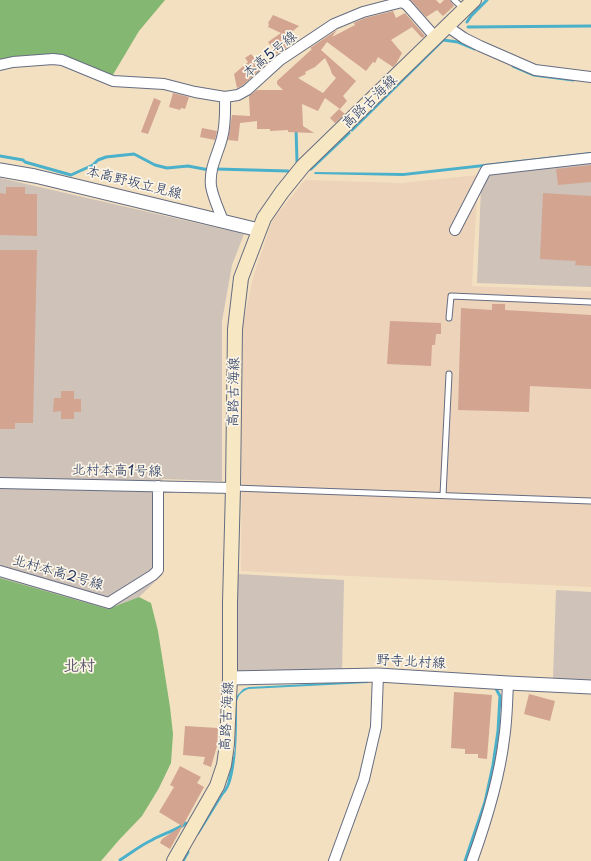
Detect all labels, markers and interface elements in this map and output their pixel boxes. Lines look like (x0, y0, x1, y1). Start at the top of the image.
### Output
street label: 本高5号線 (239, 28, 301, 82)
street label: 高路古海線 (339, 72, 401, 132)
street label: 本高野坂立見線 (84, 163, 184, 203)
street label: 高路古海線 (225, 357, 243, 427)
street label: 北村本高1号線 (72, 462, 162, 480)
street label: 北村本高2号線 (11, 552, 105, 594)
street label: 野寺北村線 (376, 652, 446, 672)
district label: 北村 (63, 657, 95, 677)
street label: 高路古海線 (217, 681, 237, 751)

